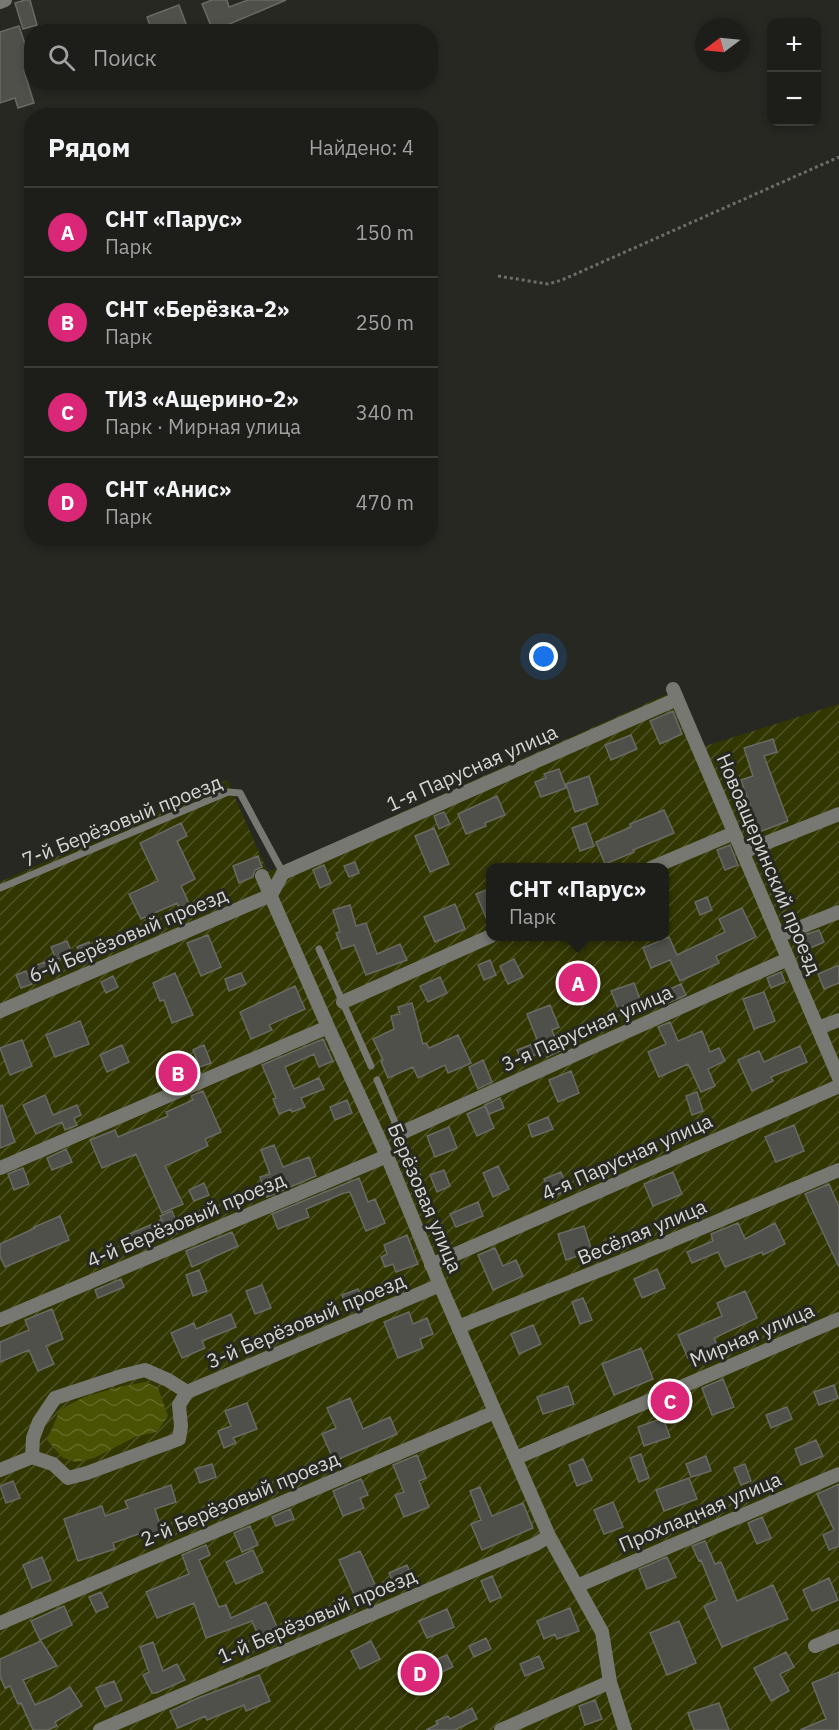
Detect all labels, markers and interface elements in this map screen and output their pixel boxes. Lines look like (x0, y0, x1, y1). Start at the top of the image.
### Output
north arrow (695, 18, 749, 72)
map controls (767, 18, 821, 126)
button: + (767, 18, 821, 72)
search box (24, 24, 438, 90)
icon: search (45, 41, 78, 74)
text: Поиск (93, 43, 157, 72)
button: − (767, 72, 821, 126)
text: Рядом (48, 130, 130, 164)
text: Найдено: 4 (309, 134, 414, 161)
text: СНТ «Парус» (105, 204, 242, 233)
text: A (61, 219, 74, 246)
text: 150 m (356, 219, 414, 246)
text: Парк (105, 233, 152, 260)
text: СНТ «Берёзка-2» (105, 294, 289, 323)
text: B (61, 309, 74, 336)
text: 250 m (356, 309, 414, 336)
text: Парк (105, 323, 152, 350)
text: ТИЗ «Ащерино-2» (105, 384, 299, 413)
text: C (61, 399, 74, 426)
text: 340 m (356, 399, 414, 426)
text: Парк · Мирная улица (105, 413, 301, 440)
text: СНТ «Анис» (105, 474, 231, 503)
text: D (61, 489, 74, 516)
text: 470 m (356, 489, 414, 516)
text: Парк (105, 503, 152, 530)
your location (529, 642, 558, 671)
street label: 1-я Парусная улица (382, 718, 562, 817)
street label: Новоащеринский проезд (711, 749, 828, 978)
street label: 7-й Берёзовый проезд (18, 768, 226, 873)
popup (486, 863, 669, 941)
text: СНТ «Парус» (509, 874, 646, 903)
street label: 6-й Берёзовый проезд (24, 880, 231, 989)
text: Парк (509, 903, 556, 930)
pin: A (558, 960, 598, 1006)
street label: 3-я Парусная улица (497, 978, 677, 1077)
pin: B (158, 1050, 198, 1096)
street label: 4-я Парусная улица (537, 1107, 717, 1206)
street label: Берёзовая улица (382, 1119, 469, 1277)
street label: 4-й Берёзовый проезд (82, 1165, 289, 1274)
street label: Весёлая улица (573, 1192, 711, 1271)
street label: 3-й Берёзовый проезд (202, 1266, 409, 1375)
street label: Мирная улица (685, 1296, 819, 1373)
pin: C (650, 1378, 690, 1424)
street label: 2-й Берёзовый проезд (136, 1444, 343, 1553)
street label: Прохладная улица (614, 1465, 786, 1558)
street label: 1-й Берёзовый проезд (213, 1561, 420, 1670)
pin: D (400, 1650, 440, 1696)

